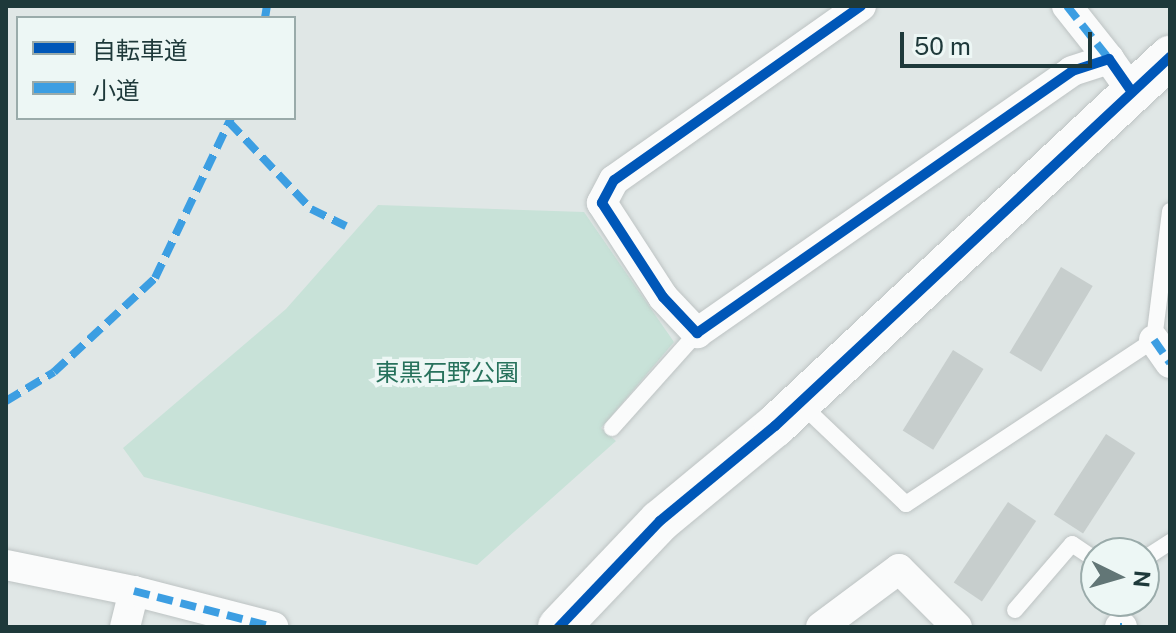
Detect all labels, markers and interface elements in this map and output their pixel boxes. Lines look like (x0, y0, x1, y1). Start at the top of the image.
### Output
legend (16, 16, 296, 120)
scale bar (904, 16, 1096, 66)
text: 50 m (914, 32, 971, 60)
text: 自転車道 (92, 36, 188, 64)
text: 小道 (92, 76, 140, 104)
park label: 東黒石野公園 (375, 359, 519, 387)
north arrow (1080, 537, 1160, 617)
text: N (1128, 569, 1156, 589)

